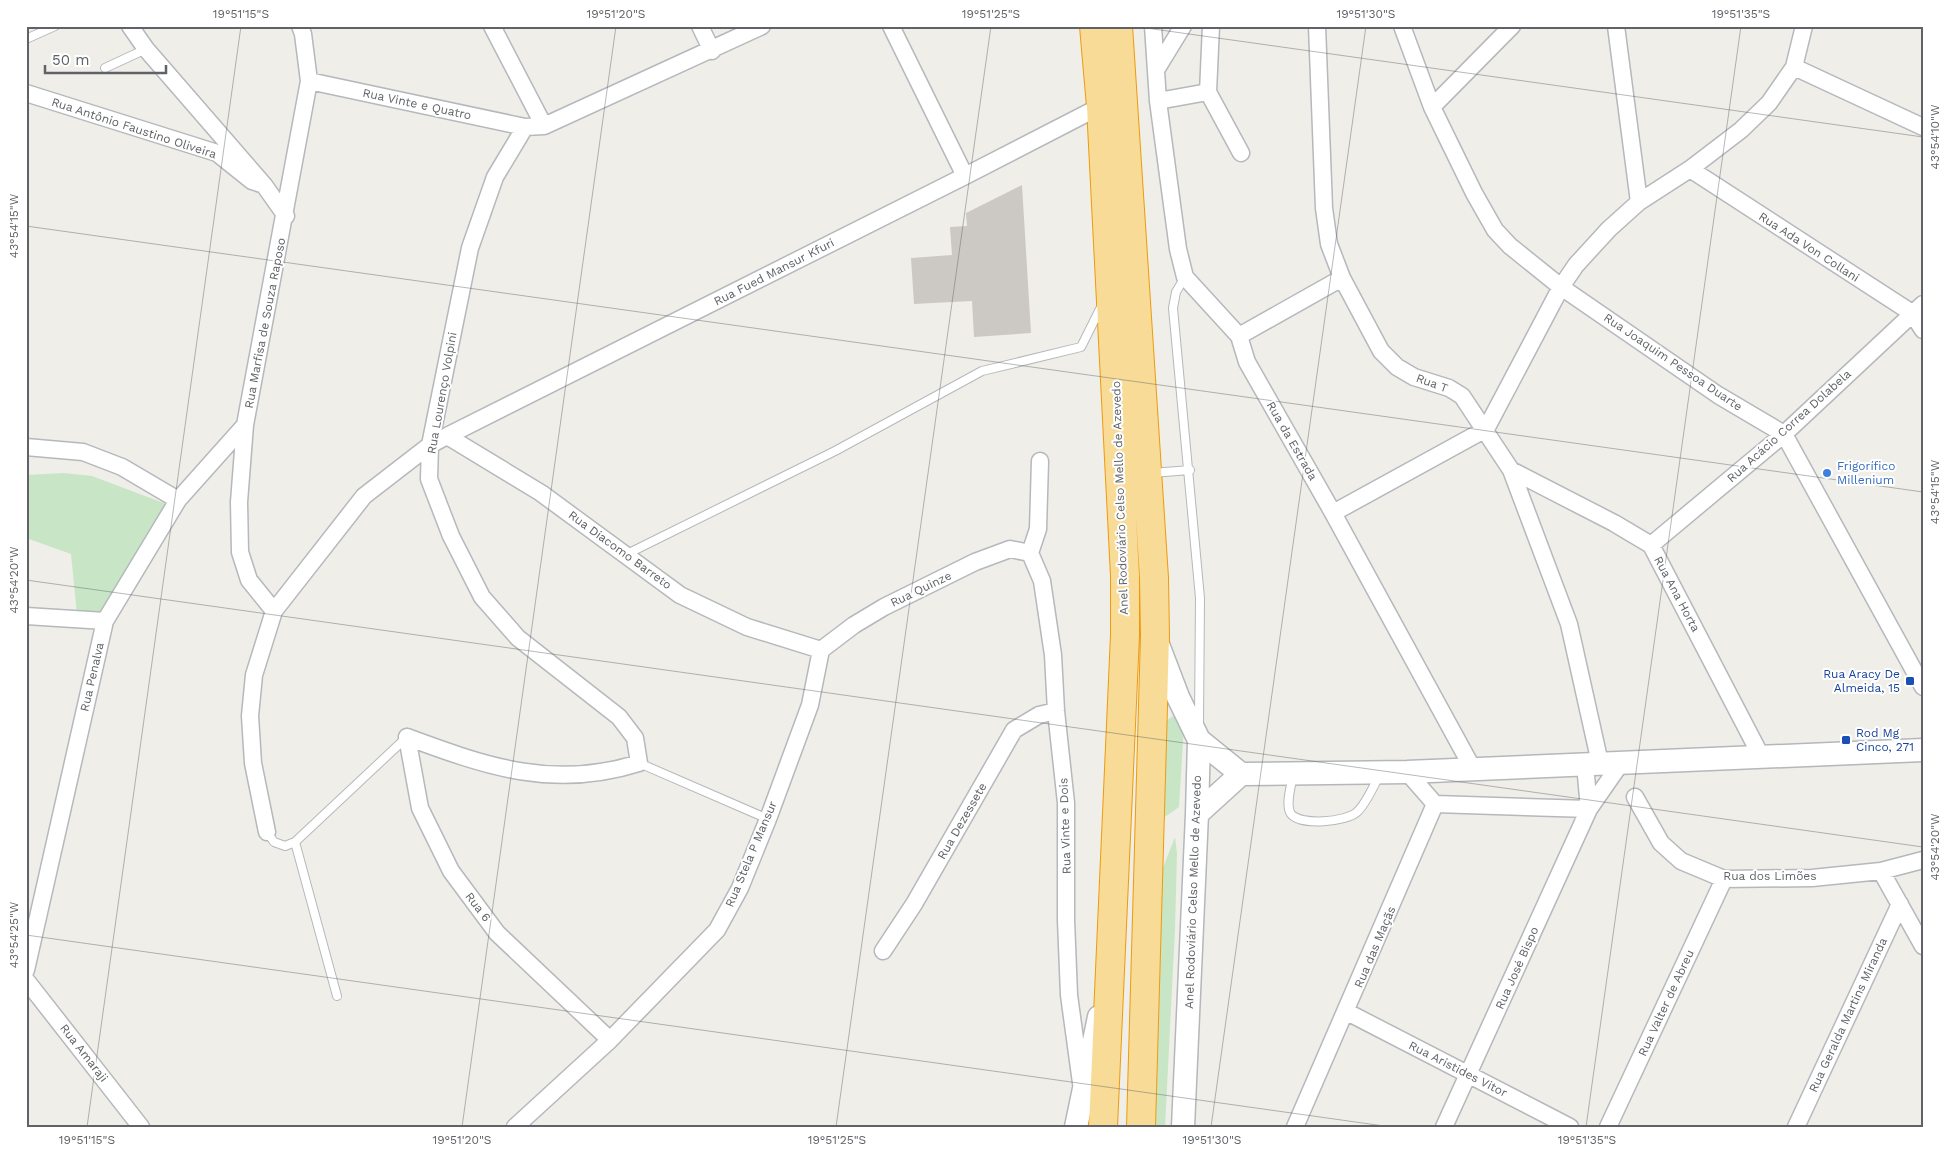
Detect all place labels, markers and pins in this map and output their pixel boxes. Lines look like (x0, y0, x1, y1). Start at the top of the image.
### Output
place label: Frigorífico Millenium (1837, 459, 1895, 487)
marker: Frigorífico Millenium (1821, 467, 1833, 479)
place label: Rua Aracy De Almeida, 15 (1823, 667, 1900, 695)
marker: Rua Aracy De Almeida, 15 (1904, 675, 1916, 687)
place label: Rod Mg Cinco, 271 (1856, 726, 1914, 754)
marker: Rod Mg Cinco, 271 (1840, 734, 1852, 746)

